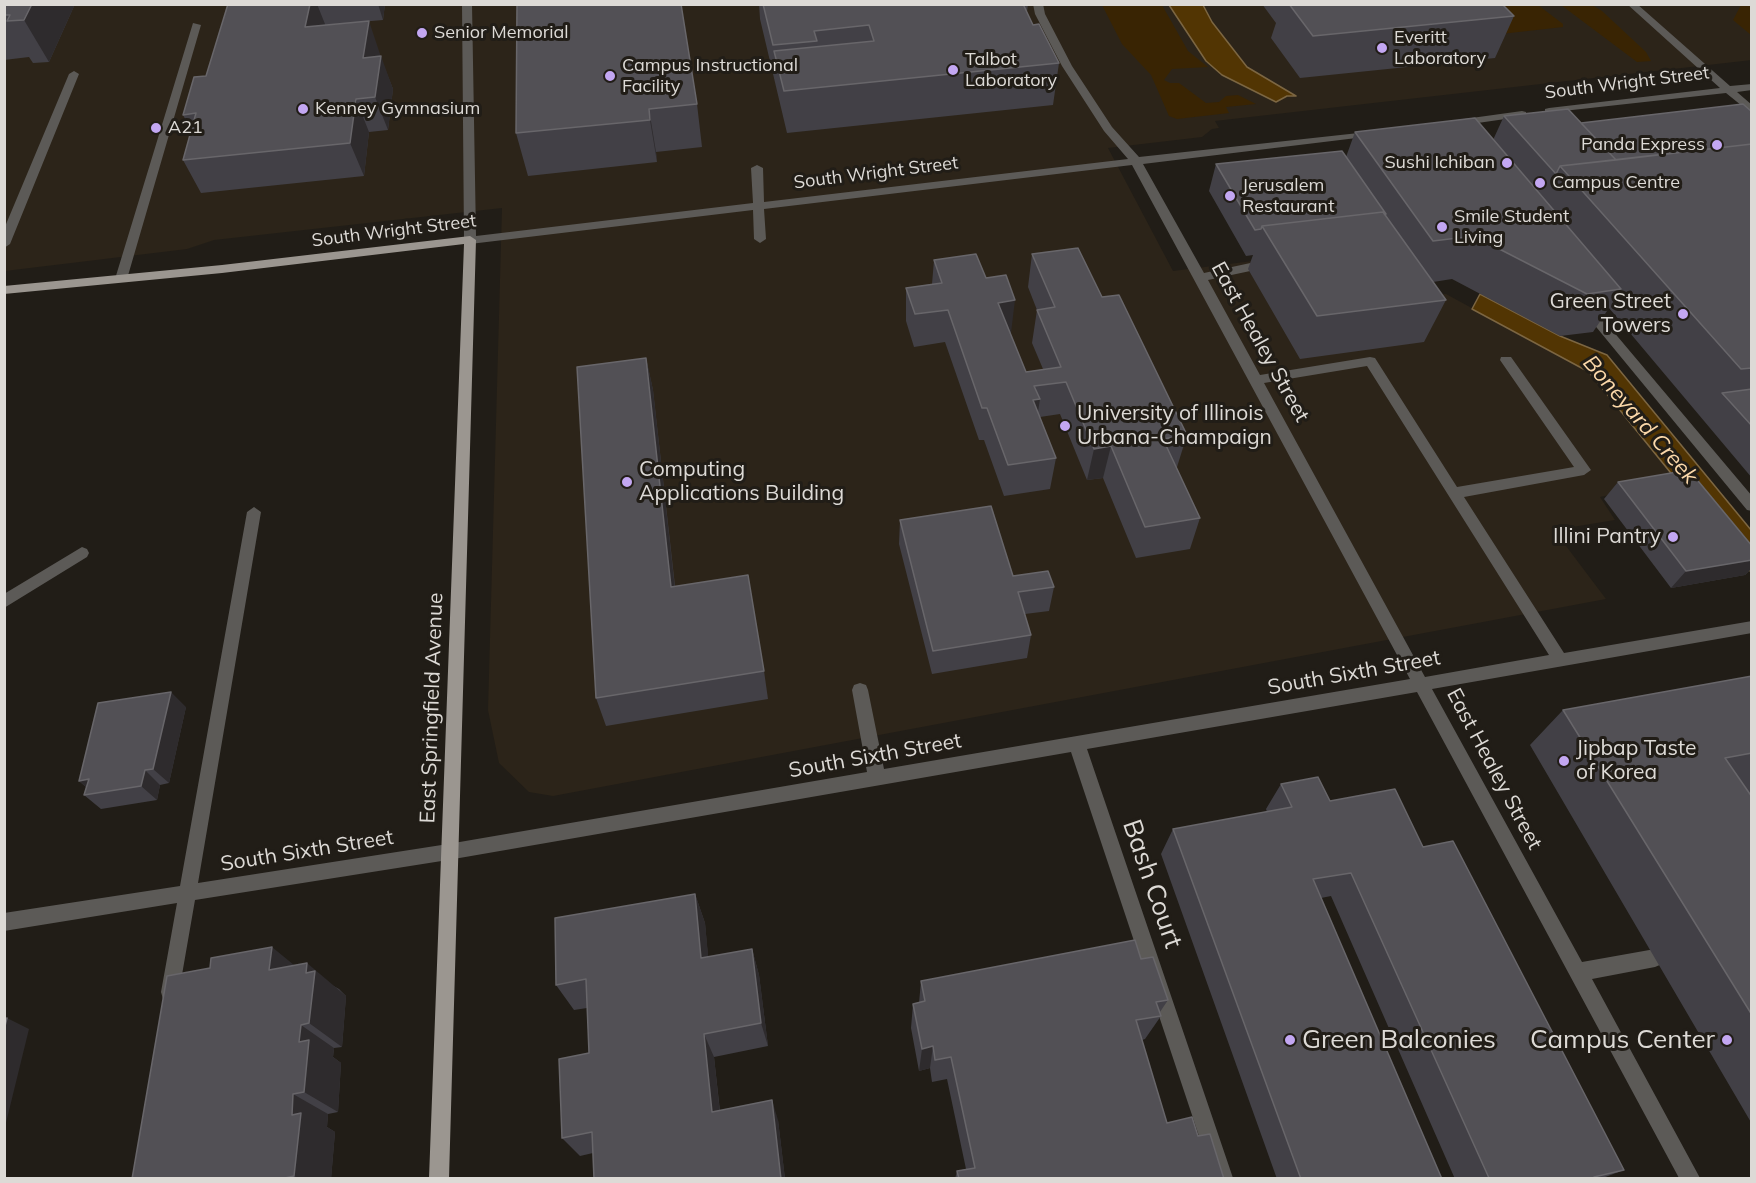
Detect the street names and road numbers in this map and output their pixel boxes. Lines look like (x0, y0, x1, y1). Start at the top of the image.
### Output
street label: South Wright Street (1544, 62, 1710, 104)
street label: South Wright Street (793, 152, 959, 194)
street label: South Wright Street (311, 210, 477, 252)
street label: East Healey Street (1206, 258, 1314, 426)
street label: East Springfield Avenue (415, 592, 449, 824)
street label: South Sixth Street (1266, 645, 1442, 701)
street label: East Healey Street (1441, 684, 1547, 854)
street label: South Sixth Street (787, 728, 963, 784)
street label: Bash Court (1115, 816, 1189, 952)
street label: South Sixth Street (219, 825, 395, 877)

